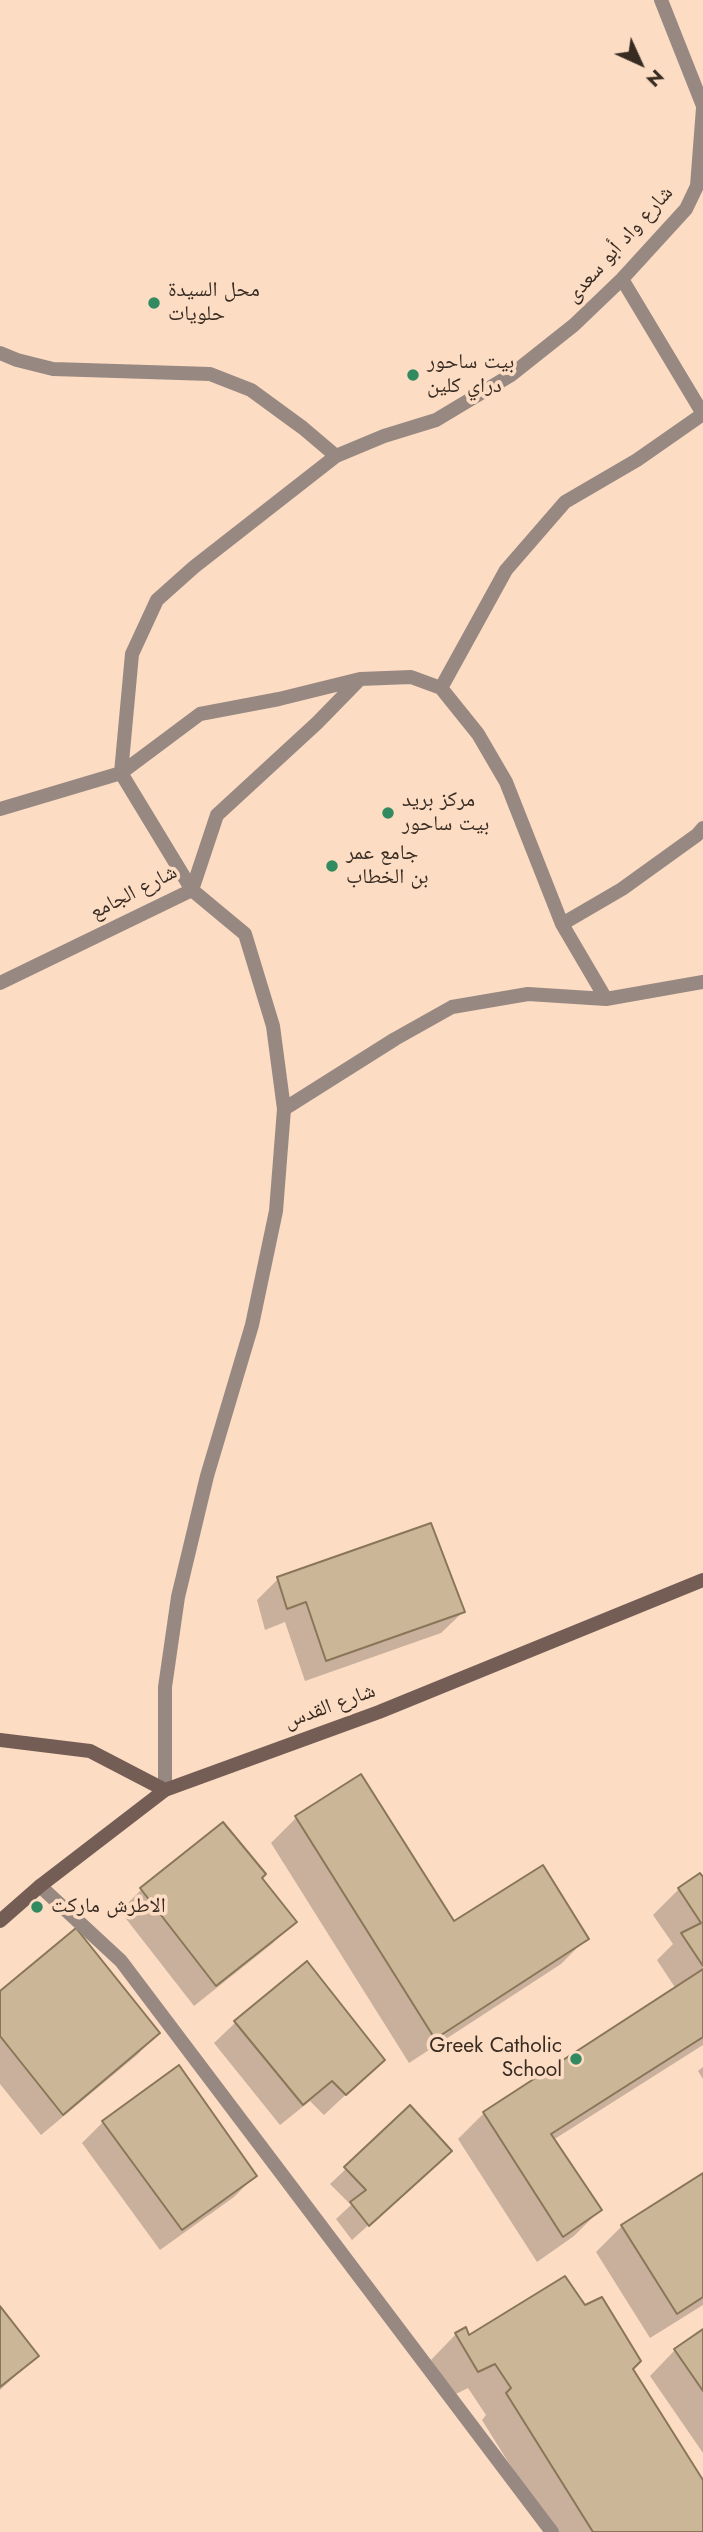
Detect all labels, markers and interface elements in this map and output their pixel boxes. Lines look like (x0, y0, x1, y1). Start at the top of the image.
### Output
north arrow (605, 28, 675, 98)
text: N (640, 63, 670, 93)
street label: شارع واد أبو سعدى (561, 181, 679, 309)
place label: محل السيدة حلويات (168, 278, 260, 328)
marker: محل السيدة حلويات (146, 295, 162, 311)
place label: بيت ساحور دراي كلين (427, 350, 514, 400)
marker: بيت ساحور دراي كلين (405, 367, 421, 383)
place label: مركز بريد بيت ساحور (402, 788, 489, 838)
marker: مركز بريد بيت ساحور (380, 805, 396, 821)
place label: جامع عمر بن الخطاب (346, 841, 429, 891)
marker: جامع عمر بن الخطاب (324, 858, 340, 874)
street label: شارع الجامع (86, 860, 182, 926)
street label: شارع القدس (281, 1679, 379, 1735)
place label: الاطرش ماركت (51, 1894, 166, 1920)
marker: الاطرش ماركت (29, 1899, 45, 1915)
place label: Greek Catholic School (429, 2034, 562, 2084)
marker: Greek Catholic School (568, 2051, 584, 2067)

